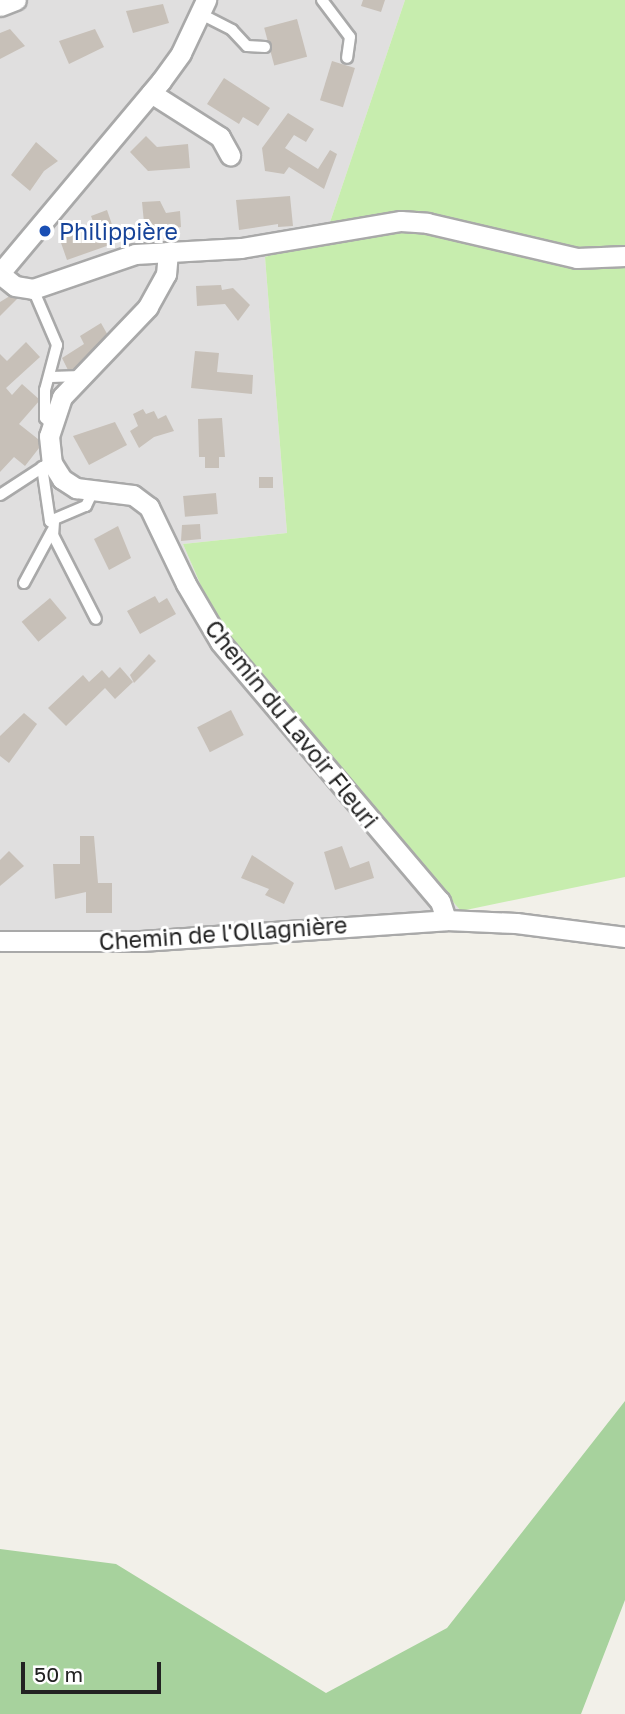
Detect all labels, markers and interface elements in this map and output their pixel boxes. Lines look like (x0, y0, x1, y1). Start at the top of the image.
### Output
place label: Philippière (59, 217, 178, 245)
marker: Philippière (37, 223, 53, 239)
street label: Chemin du Lavoir Fleuri (200, 614, 384, 834)
street label: Chemin de l'Ollagnière (98, 911, 348, 955)
scale bar (24, 1648, 164, 1692)
text: 50 m (34, 1661, 83, 1687)

